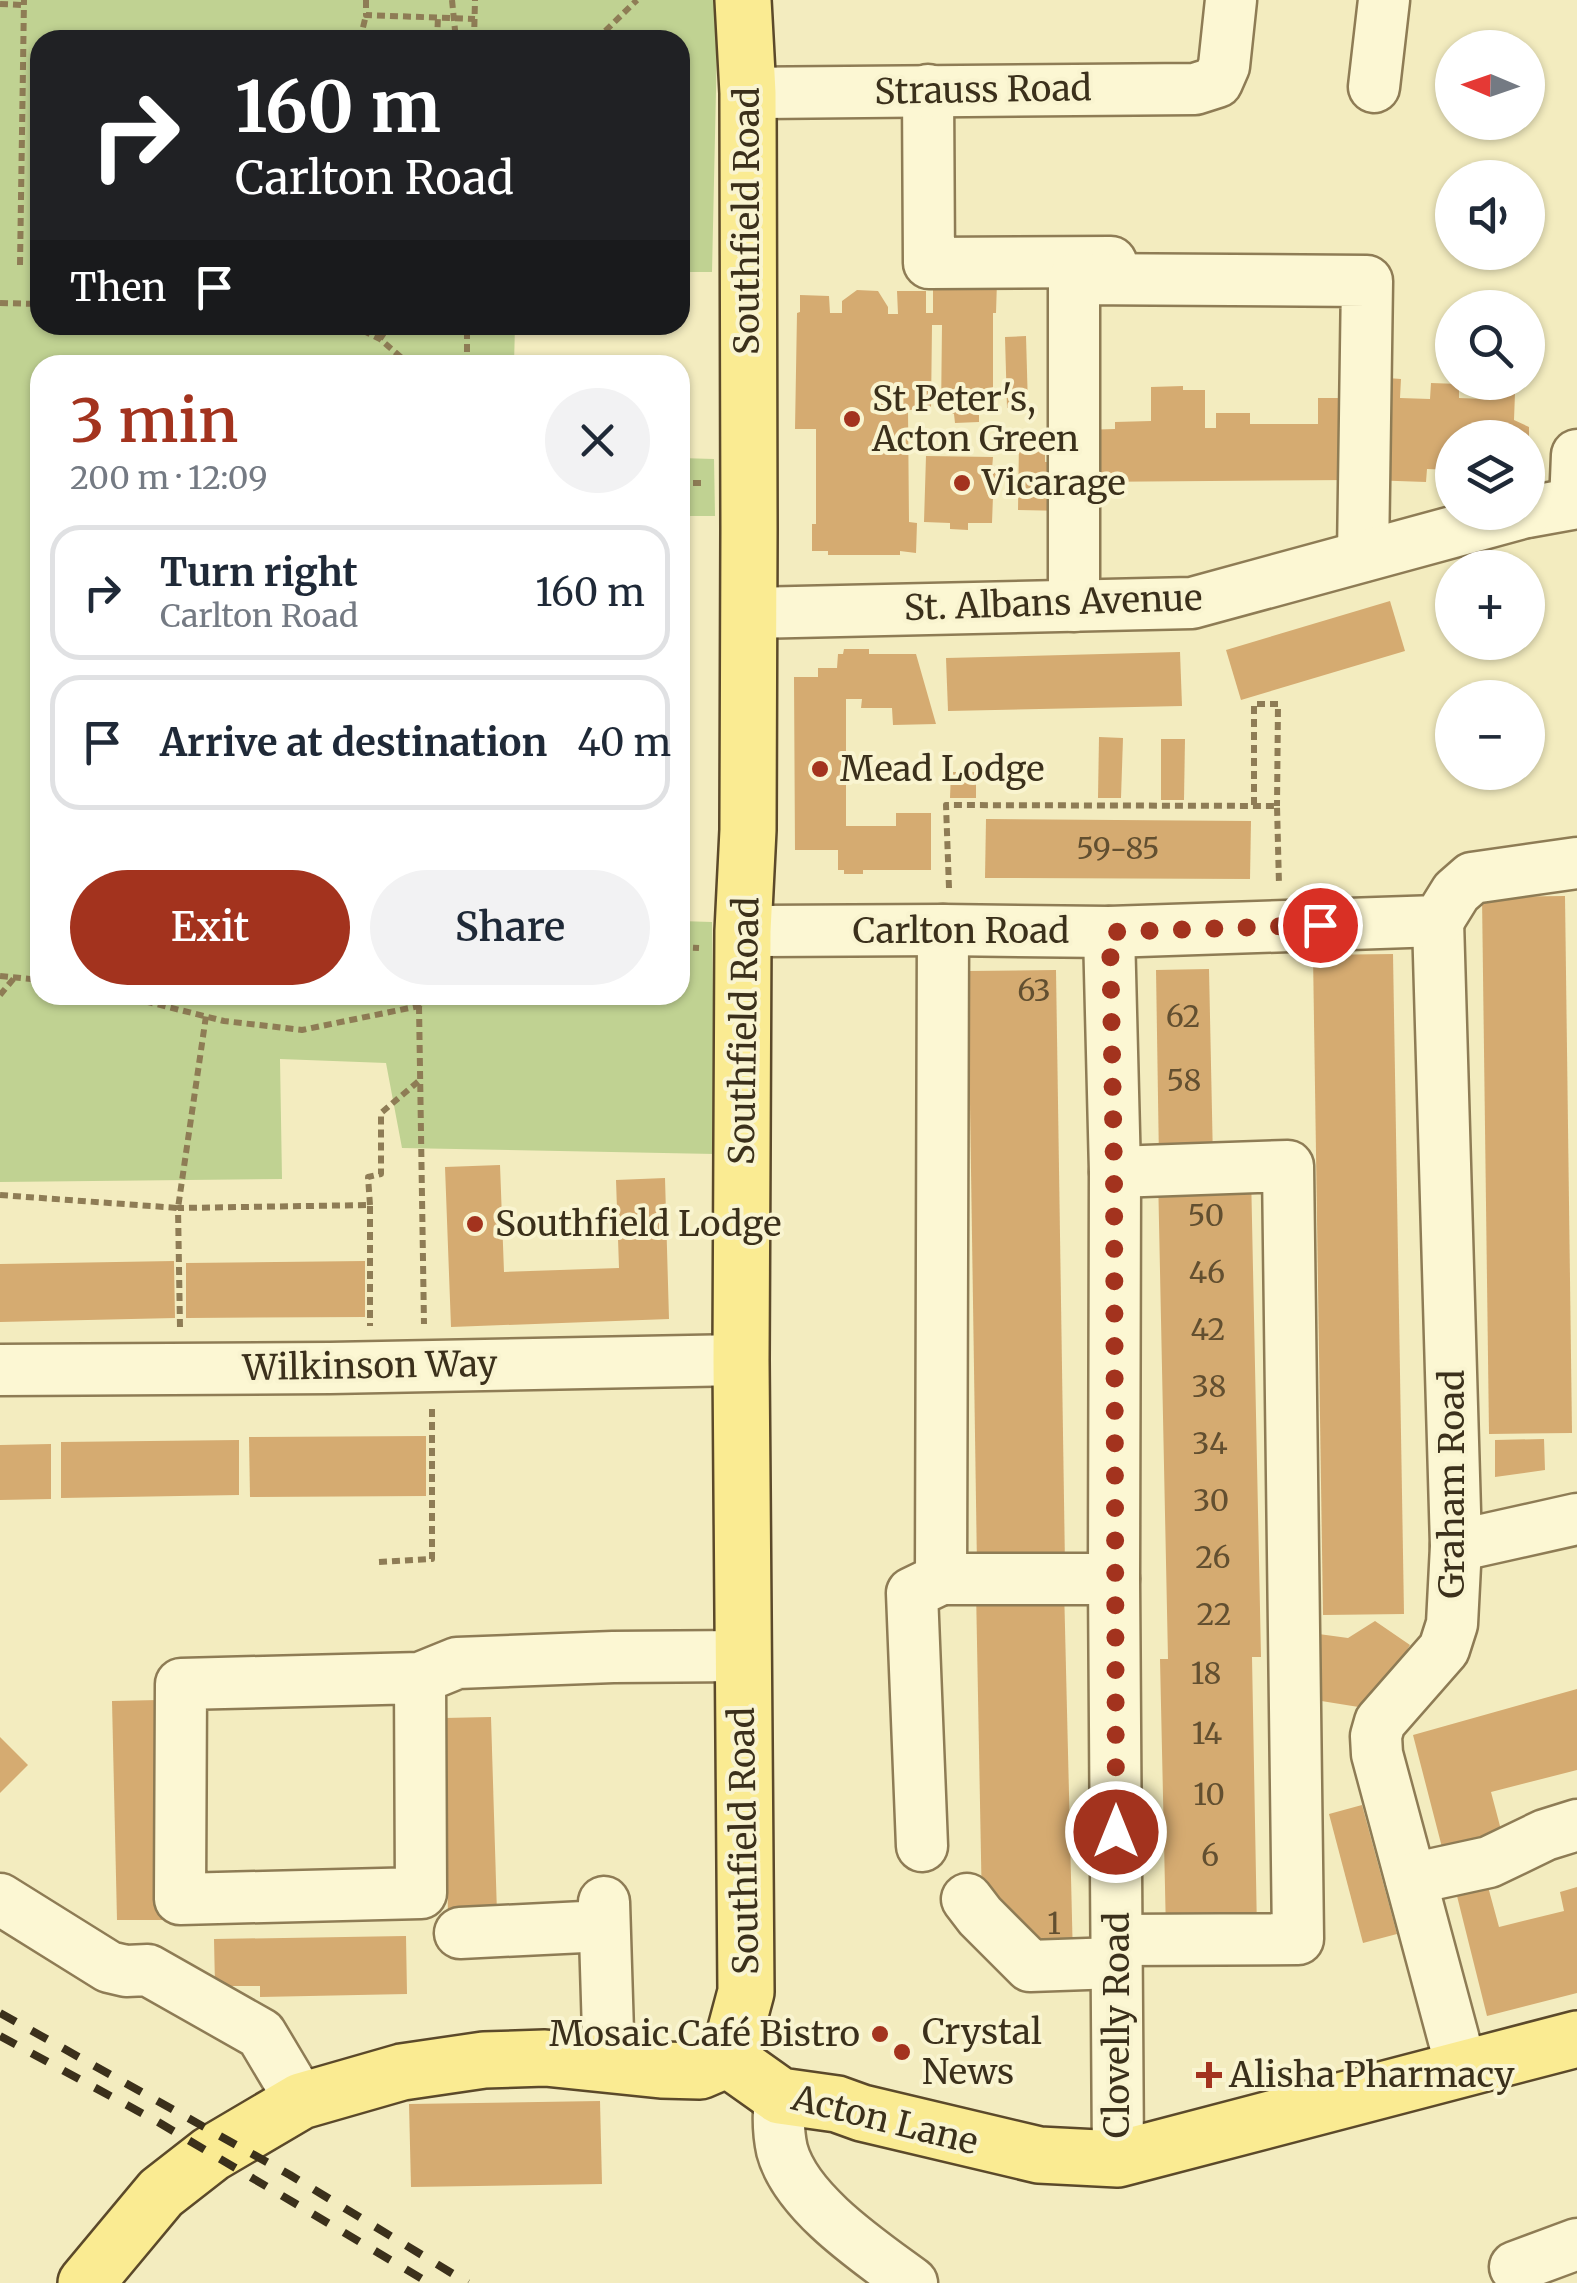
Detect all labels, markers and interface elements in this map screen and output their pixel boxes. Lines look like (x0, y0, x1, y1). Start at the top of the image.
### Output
north arrow (1435, 30, 1545, 140)
map controls (1435, 30, 1545, 790)
text: 160 m (235, 63, 441, 151)
street label: Strauss Road (874, 66, 1092, 114)
icon: right (70, 70, 200, 200)
street label: Southfield Road (725, 87, 769, 355)
text: Carlton Road (235, 150, 514, 206)
button: sound (1435, 160, 1545, 270)
icon: arrive (187, 260, 242, 315)
text: Then (70, 264, 167, 311)
button: search (1435, 290, 1545, 400)
place label: St Peter's, Acton Green (871, 377, 1079, 461)
text: 3 min (70, 383, 238, 458)
button: close (545, 388, 650, 493)
marker: St Peter's, Acton Green (841, 408, 863, 430)
button: layers (1435, 420, 1545, 530)
text: 200 m · 12:09 (70, 458, 268, 498)
place label: Vicarage (981, 461, 1126, 505)
marker: Vicarage (951, 472, 973, 494)
text: Turn right (160, 549, 358, 596)
button: + (1435, 550, 1545, 660)
icon: right (75, 565, 130, 620)
text: 160 m (535, 569, 645, 616)
street label: St. Albans Avenue (903, 576, 1203, 630)
text: Carlton Road (160, 596, 358, 636)
button: − (1435, 680, 1545, 790)
icon: arrive (75, 715, 130, 770)
text: Arrive at destination (160, 719, 547, 766)
text: 40 m (577, 719, 671, 766)
place label: Mead Lodge (840, 747, 1044, 791)
marker: Mead Lodge (809, 758, 831, 780)
house number: 59-85 (1076, 829, 1160, 867)
button: Exit (70, 870, 350, 985)
button: Share (370, 870, 650, 985)
pin (1278, 883, 1363, 968)
street label: Southfield Road (720, 897, 768, 1165)
icon: arrive (1293, 898, 1348, 953)
street label: Carlton Road (853, 909, 1069, 953)
house number: 63 (1017, 971, 1051, 1009)
house number: 62 (1166, 997, 1200, 1035)
house number: 58 (1167, 1061, 1201, 1099)
house number: 50 (1188, 1196, 1224, 1234)
place label: Southfield Lodge (495, 1202, 782, 1246)
marker: Southfield Lodge (464, 1213, 486, 1235)
house number: 46 (1189, 1253, 1225, 1291)
house number: 42 (1191, 1310, 1225, 1348)
street label: Wilkinson Way (241, 1342, 498, 1390)
house number: 38 (1192, 1367, 1226, 1405)
street label: Graham Road (1430, 1370, 1474, 1598)
house number: 34 (1192, 1424, 1228, 1462)
house number: 30 (1193, 1481, 1229, 1519)
house number: 26 (1195, 1538, 1231, 1576)
house number: 22 (1196, 1595, 1232, 1633)
house number: 18 (1191, 1654, 1221, 1692)
street label: Southfield Road (720, 1707, 768, 1975)
house number: 14 (1192, 1714, 1222, 1752)
house number: 10 (1193, 1775, 1225, 1813)
position arrow (1064, 1780, 1168, 1884)
house number: 6 (1201, 1836, 1219, 1874)
house number: 1 (1047, 1904, 1061, 1942)
street label: Clovelly Road (1095, 1912, 1139, 2138)
place label: Crystal News (922, 2010, 1042, 2094)
place label: Mosaic Café Bistro (549, 2012, 860, 2056)
marker: Mosaic Café Bistro (869, 2023, 891, 2045)
marker: Crystal News (891, 2041, 913, 2063)
place label: Alisha Pharmacy (1228, 2053, 1515, 2097)
marker: Alisha Pharmacy (1198, 2064, 1220, 2086)
street label: Acton Lane (787, 2075, 983, 2164)

